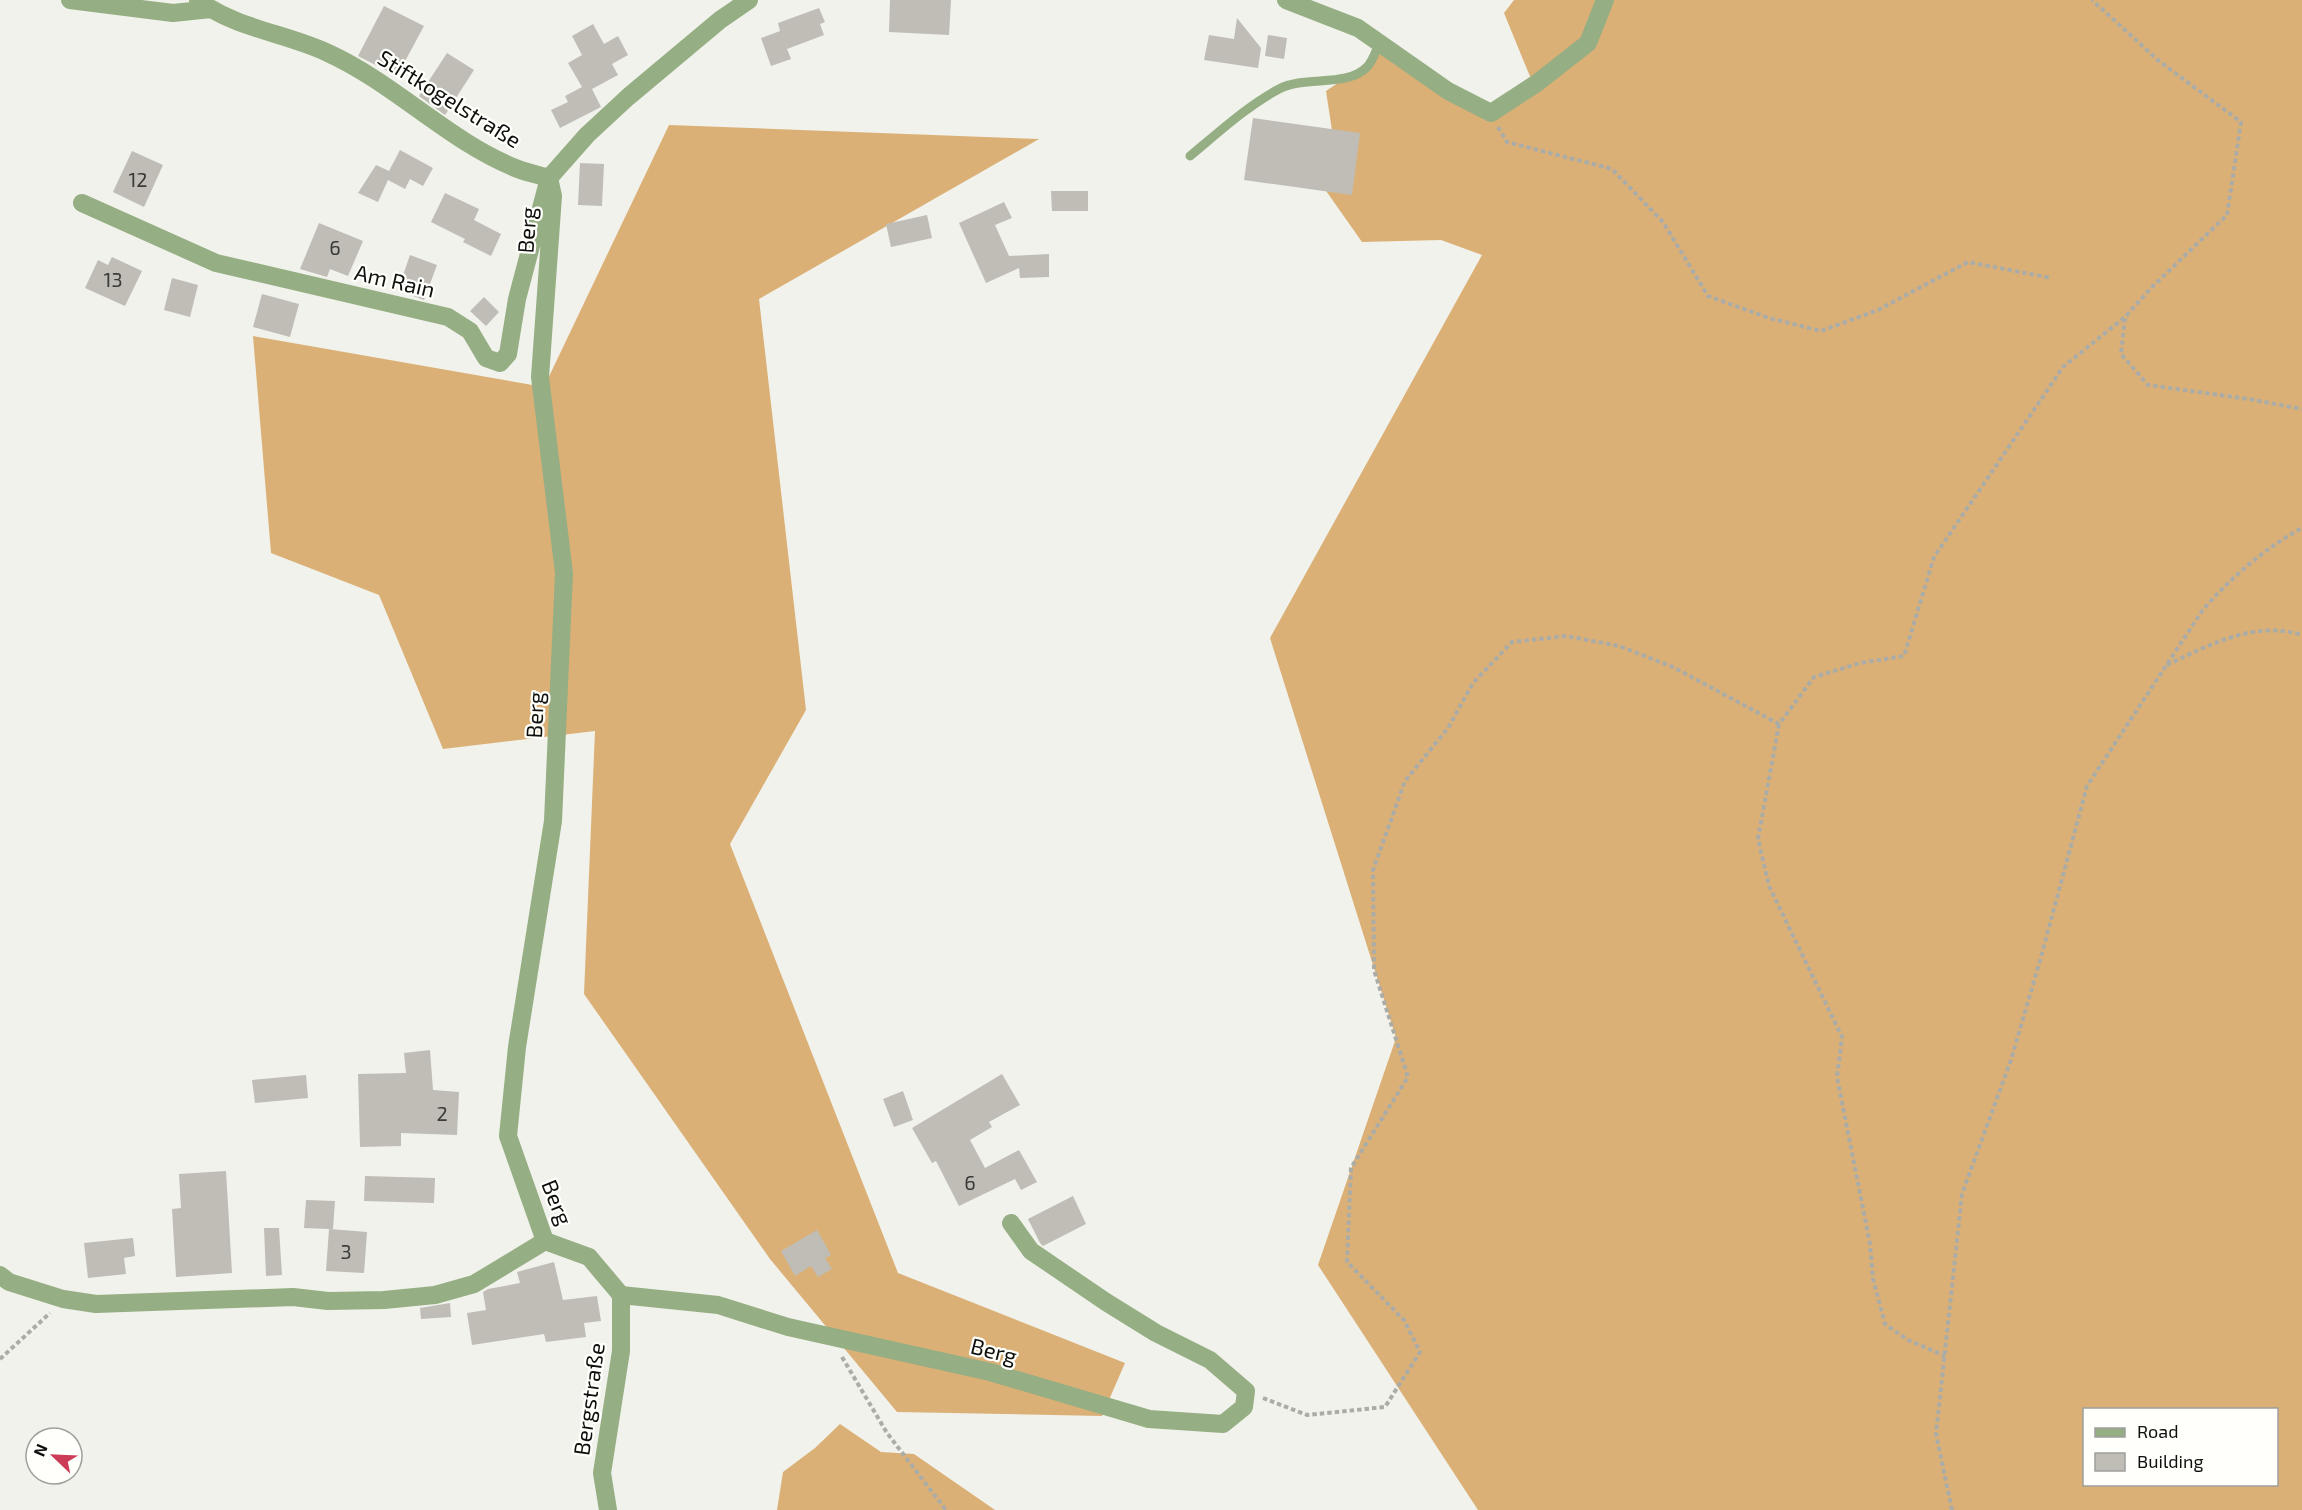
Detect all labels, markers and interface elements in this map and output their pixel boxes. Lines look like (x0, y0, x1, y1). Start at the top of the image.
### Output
street label: Stiftkogelstraße (374, 44, 526, 152)
house number: 12 (128, 167, 148, 191)
street label: Berg (511, 206, 541, 254)
house number: 6 (329, 235, 341, 259)
street label: Am Rain (352, 258, 438, 302)
house number: 13 (103, 267, 123, 291)
street label: Berg (520, 691, 548, 739)
house number: 2 (436, 1101, 448, 1125)
house number: 6 (964, 1170, 976, 1194)
street label: Berg (537, 1176, 579, 1228)
house number: 3 (340, 1239, 352, 1263)
street label: Berg (968, 1332, 1020, 1368)
street label: Bergstraße (567, 1341, 609, 1457)
legend (2083, 1408, 2278, 1486)
text: Road (2137, 1420, 2178, 1442)
north arrow (24, 1426, 84, 1486)
text: N (29, 1441, 51, 1459)
text: Building (2137, 1450, 2204, 1472)

